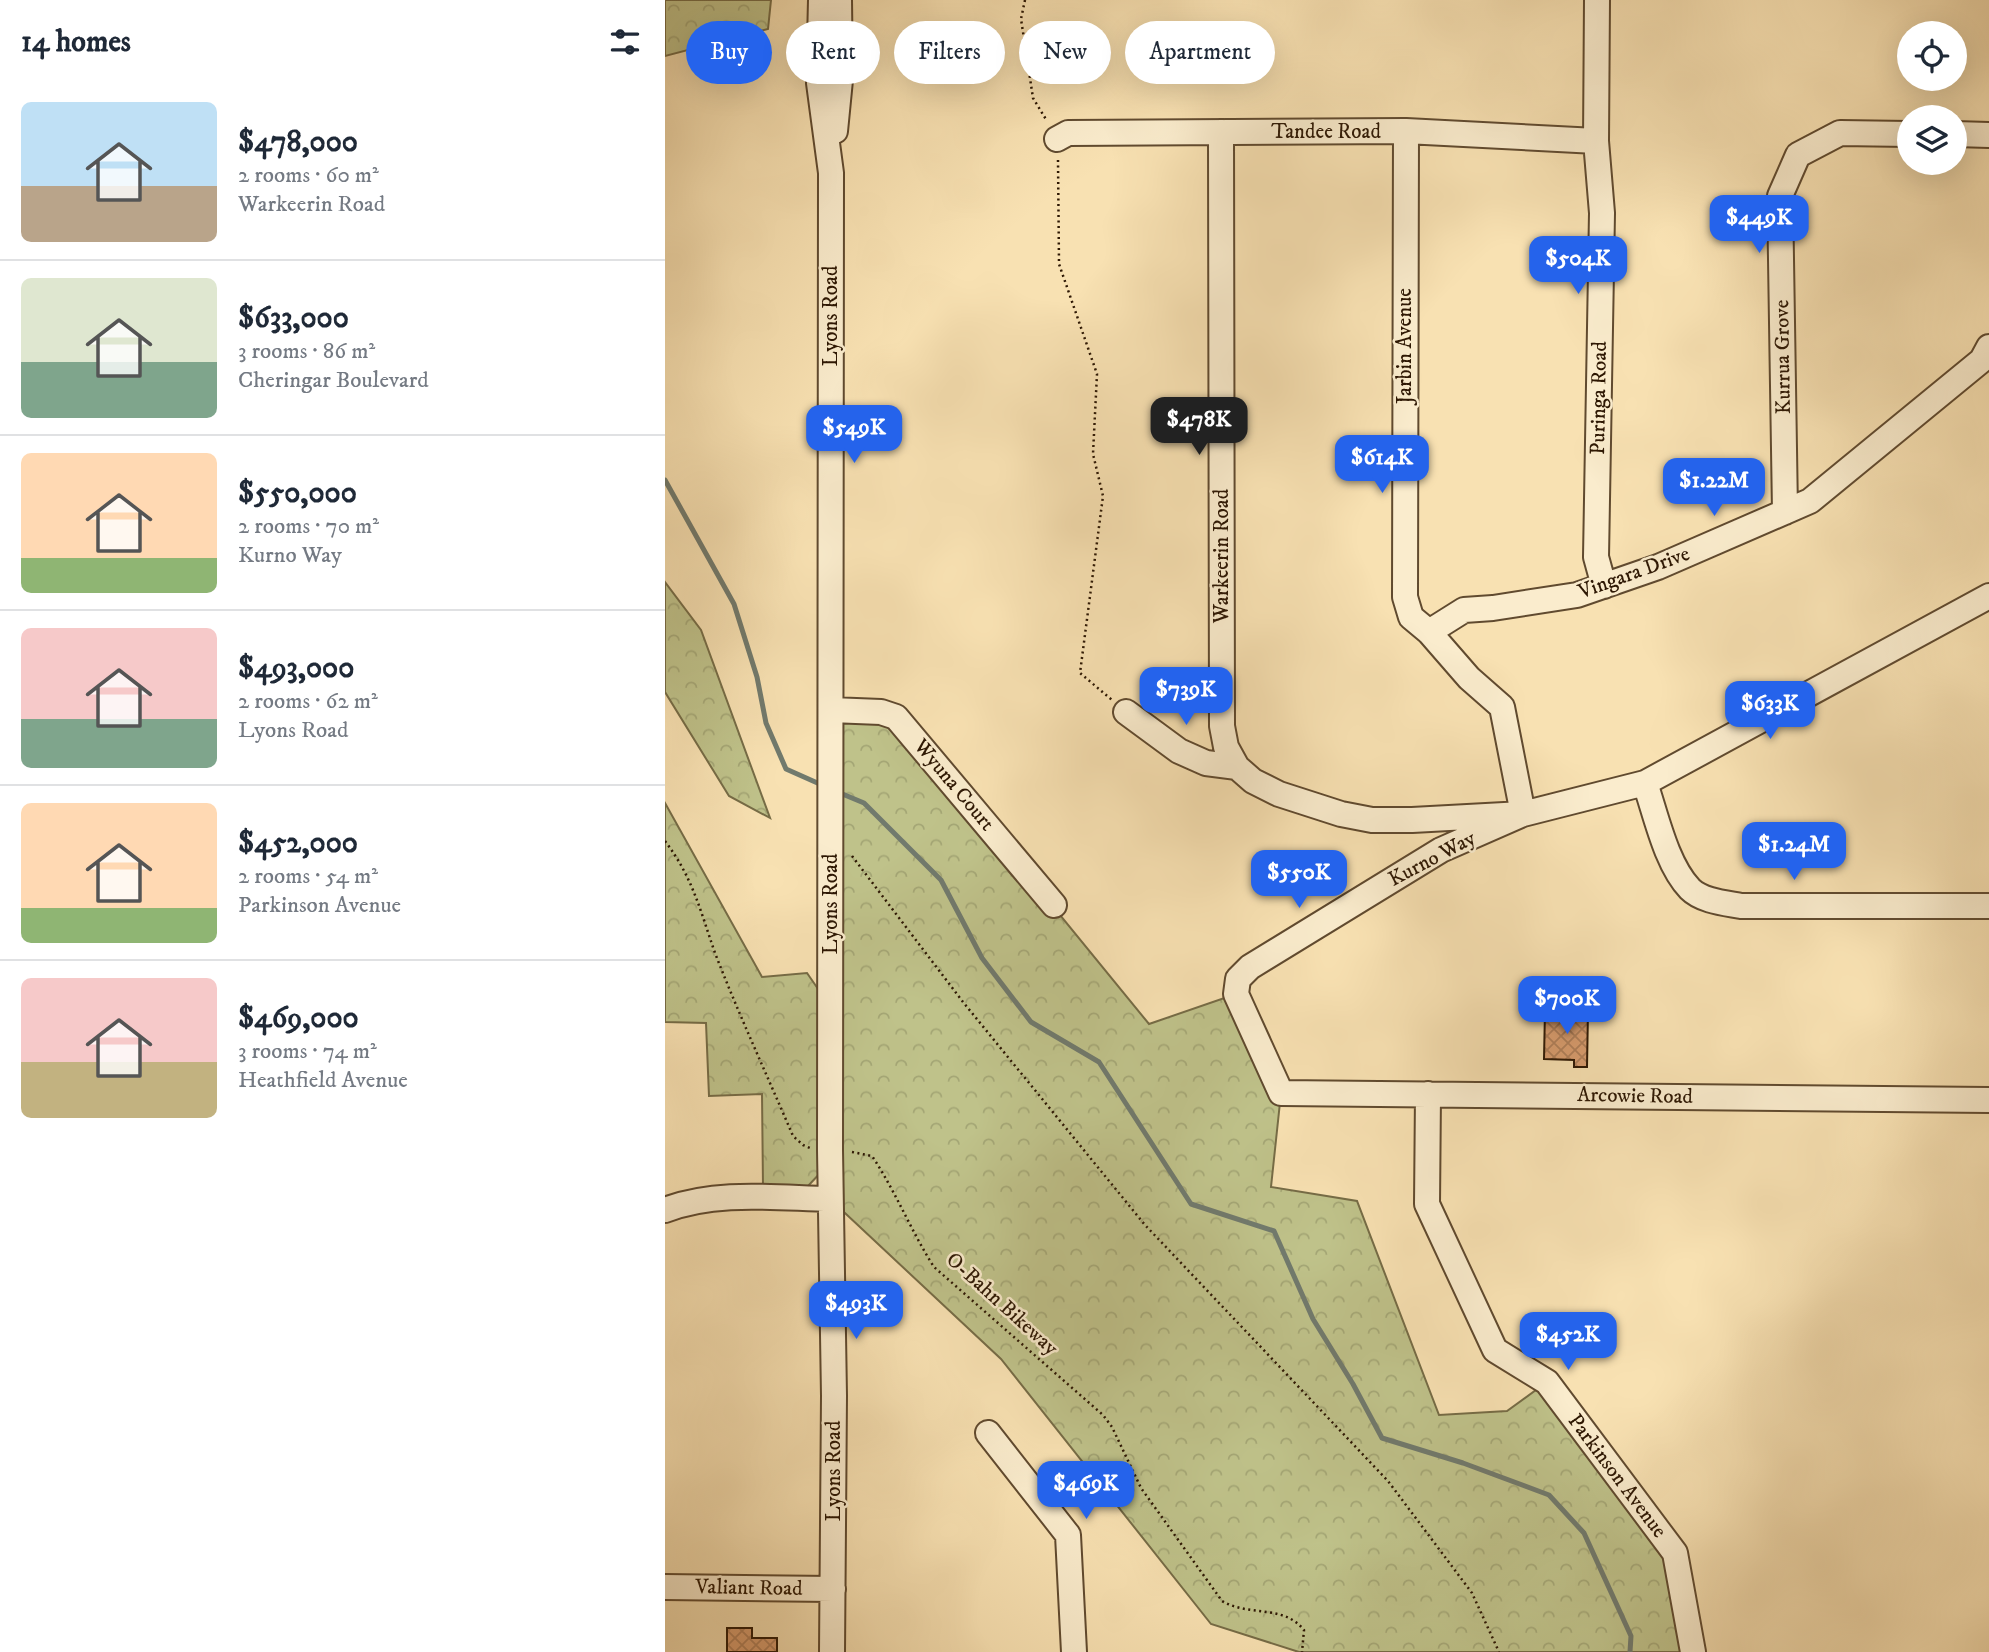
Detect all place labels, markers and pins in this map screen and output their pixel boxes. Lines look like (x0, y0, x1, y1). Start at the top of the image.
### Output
pin: $449K (1710, 196, 1808, 255)
pin: $504K (1529, 236, 1627, 296)
pin: $478K (1150, 398, 1248, 457)
pin: $549K (805, 406, 903, 465)
pin: $614K (1333, 435, 1431, 495)
pin: $1.22M (1657, 458, 1771, 518)
pin: $739K (1137, 668, 1235, 727)
pin: $633K (1721, 682, 1819, 741)
pin: $1.24M (1737, 822, 1851, 882)
pin: $550K (1250, 850, 1348, 910)
pin: $700K (1518, 976, 1616, 1036)
pin: $493K (807, 1282, 905, 1341)
pin: $452K (1519, 1312, 1617, 1372)
pin: $469K (1037, 1462, 1135, 1521)

